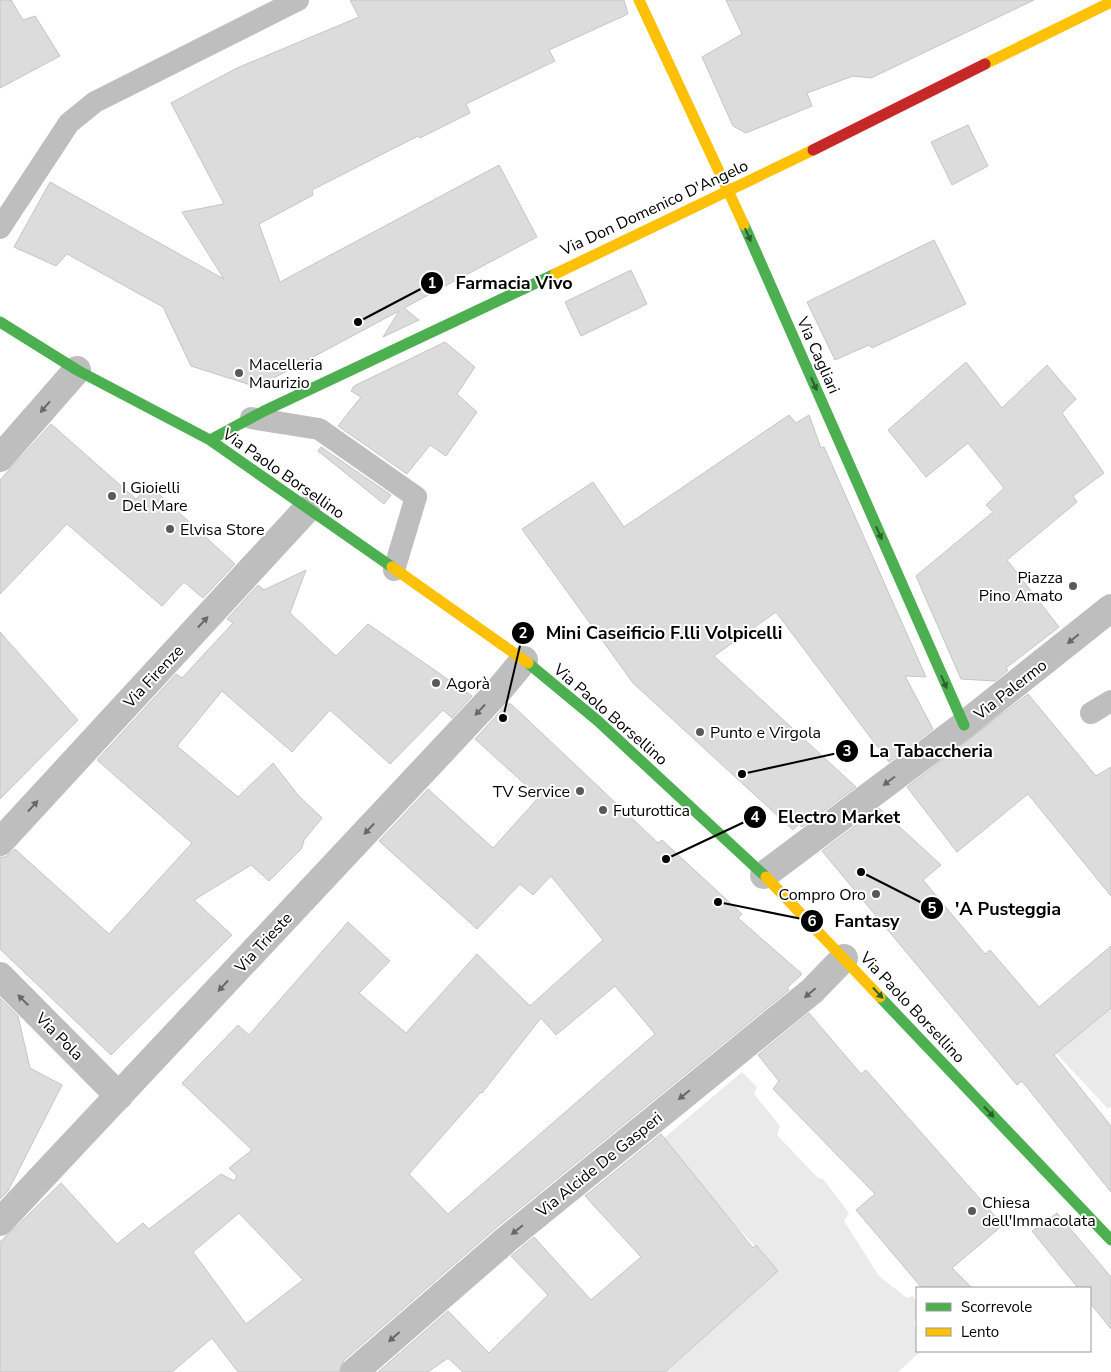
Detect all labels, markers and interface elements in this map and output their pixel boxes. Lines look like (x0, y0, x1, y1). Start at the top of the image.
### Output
street label: Via Don Domenico D'Angelo (556, 155, 752, 262)
one-way arrow (745, 228, 753, 242)
callout: Farmacia Vivo (420, 266, 582, 299)
text: Farmacia Vivo (455, 271, 573, 295)
text: 1 (427, 273, 437, 293)
street label: Via Cagliari (791, 313, 845, 397)
place label: Macelleria Maurizio (249, 354, 323, 394)
marker: Macelleria Maurizio (233, 367, 245, 379)
one-way arrow (810, 377, 818, 391)
one-way arrow (39, 400, 50, 413)
street label: Via Paolo Borsellino (217, 423, 349, 524)
place label: I Gioielli Del Mare (122, 477, 188, 517)
marker: I Gioielli Del Mare (106, 490, 118, 502)
place label: Elvisa Store (180, 519, 265, 541)
marker: Elvisa Store (164, 523, 176, 535)
one-way arrow (875, 526, 883, 540)
place label: Piazza Pino Amato (979, 567, 1063, 607)
marker: Piazza Pino Amato (1067, 580, 1079, 592)
one-way arrow (197, 615, 208, 628)
callout: Mini Caseificio F.lli Volpicelli (511, 616, 793, 649)
text: Mini Caseificio F.lli Volpicelli (546, 621, 782, 645)
text: 2 (518, 623, 528, 643)
one-way arrow (1068, 633, 1080, 645)
street label: Via Firenze (118, 640, 189, 714)
street label: Via Palermo (969, 654, 1052, 726)
street label: Via Paolo Borsellino (548, 658, 672, 771)
place label: Agorà (446, 673, 490, 695)
one-way arrow (941, 675, 949, 689)
marker: Agorà (430, 677, 442, 689)
one-way arrow (474, 703, 486, 715)
place label: Punto e Virgola (710, 722, 821, 744)
marker: Punto e Virgola (694, 726, 706, 738)
callout: La Tabaccheria (835, 734, 1003, 767)
text: La Tabaccheria (869, 739, 993, 763)
text: 3 (842, 741, 852, 761)
one-way arrow (882, 776, 896, 786)
place label: TV Service (493, 781, 570, 803)
marker: TV Service (574, 785, 586, 797)
one-way arrow (27, 800, 39, 812)
place label: Futurottica (613, 800, 690, 822)
callout: Electro Market (743, 801, 910, 834)
marker: Futurottica (597, 804, 609, 816)
text: Electro Market (778, 805, 900, 829)
text: 4 (750, 807, 760, 827)
one-way arrow (363, 822, 375, 834)
place label: Compro Oro (778, 884, 866, 906)
marker: Compro Oro (870, 888, 882, 900)
callout: 'A Pusteggia (920, 892, 1071, 925)
text: 'A Pusteggia (955, 897, 1061, 921)
text: 5 (927, 898, 937, 918)
callout: Fantasy (799, 904, 909, 937)
street label: Via Trieste (229, 908, 297, 978)
text: Fantasy (835, 909, 900, 933)
text: 6 (807, 911, 817, 931)
street label: Via Paolo Borsellino (854, 946, 970, 1068)
one-way arrow (217, 979, 229, 991)
one-way arrow (804, 987, 817, 998)
one-way arrow (872, 987, 884, 999)
one-way arrow (17, 994, 29, 1006)
street label: Via Pola (30, 1007, 88, 1065)
one-way arrow (678, 1090, 691, 1101)
one-way arrow (983, 1106, 995, 1118)
street label: Via Alcide De Gasperi (531, 1107, 667, 1223)
place label: Chiesa dell'Immacolata (982, 1192, 1096, 1232)
marker: Chiesa dell'Immacolata (966, 1205, 978, 1217)
one-way arrow (511, 1225, 524, 1236)
legend (916, 1287, 1091, 1352)
text: Scorrevole (961, 1297, 1032, 1317)
text: Lento (961, 1322, 999, 1342)
one-way arrow (389, 1331, 401, 1343)

